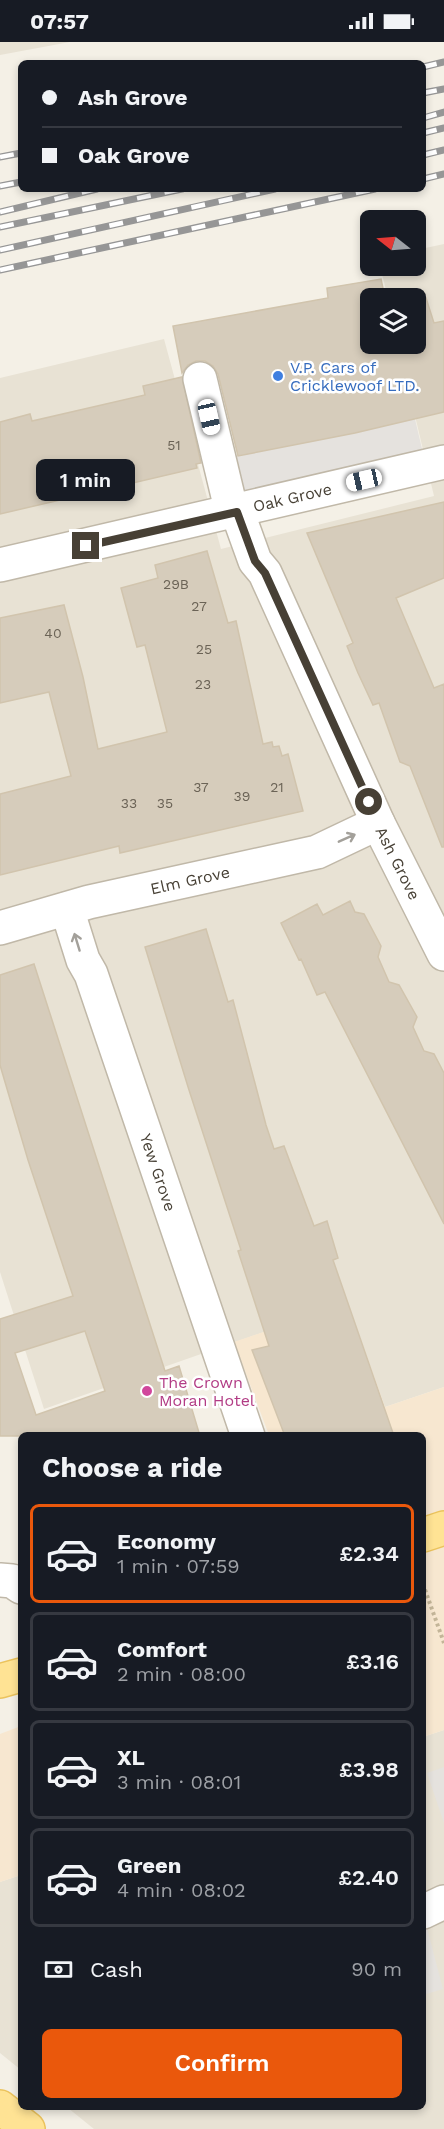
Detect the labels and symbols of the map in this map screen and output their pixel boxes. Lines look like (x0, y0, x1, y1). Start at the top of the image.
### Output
north arrow (360, 210, 426, 276)
place label: V.P. Cars of Cricklewoof LTD. (290, 358, 419, 395)
marker: V.P. Cars of Cricklewoof LTD. (271, 369, 285, 383)
car (196, 397, 222, 437)
house number: 51 (167, 437, 181, 453)
callout: 1 min (36, 459, 136, 501)
car (344, 467, 384, 493)
street label: Oak Grove (251, 479, 334, 516)
route end (72, 532, 99, 559)
house number: 29B (163, 576, 189, 592)
house number: 27 (191, 598, 207, 614)
house number: 40 (44, 625, 62, 641)
house number: 25 (196, 641, 212, 657)
house number: 23 (195, 676, 211, 692)
house number: 37 (193, 779, 209, 795)
house number: 21 (270, 779, 284, 795)
house number: 39 (234, 788, 250, 804)
route start (355, 788, 382, 815)
house number: 33 (121, 795, 137, 811)
house number: 35 (157, 795, 173, 811)
street label: Ash Grove (371, 824, 424, 903)
one-way arrow (338, 831, 356, 843)
street label: Elm Grove (148, 862, 232, 898)
one-way arrow (71, 933, 82, 952)
street label: Yew Grove (136, 1131, 180, 1214)
place label: The Crown Moran Hotel (159, 1373, 255, 1410)
marker: The Crown Moran Hotel (140, 1384, 154, 1398)

